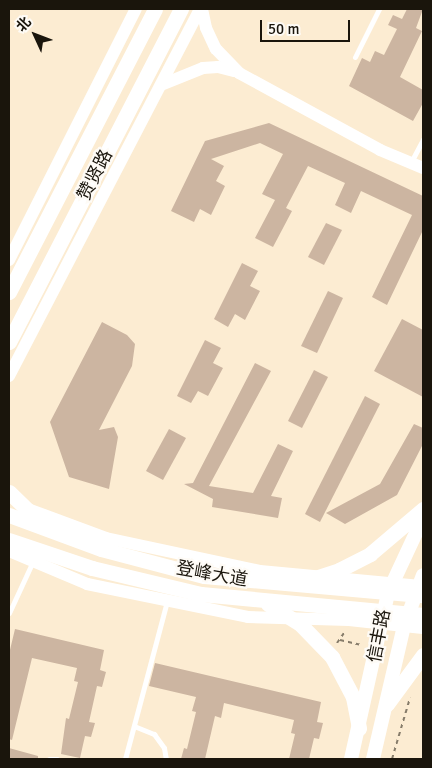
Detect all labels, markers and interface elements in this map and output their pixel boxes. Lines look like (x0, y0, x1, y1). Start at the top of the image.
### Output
north arrow (10, 10, 60, 60)
scale bar (262, 10, 352, 42)
text: 北 (13, 14, 35, 35)
text: 50 m (268, 20, 299, 38)
street label: 赞贤路 (73, 146, 117, 204)
street label: 登峰大道 (175, 557, 249, 591)
street label: 信丰路 (363, 607, 395, 665)

